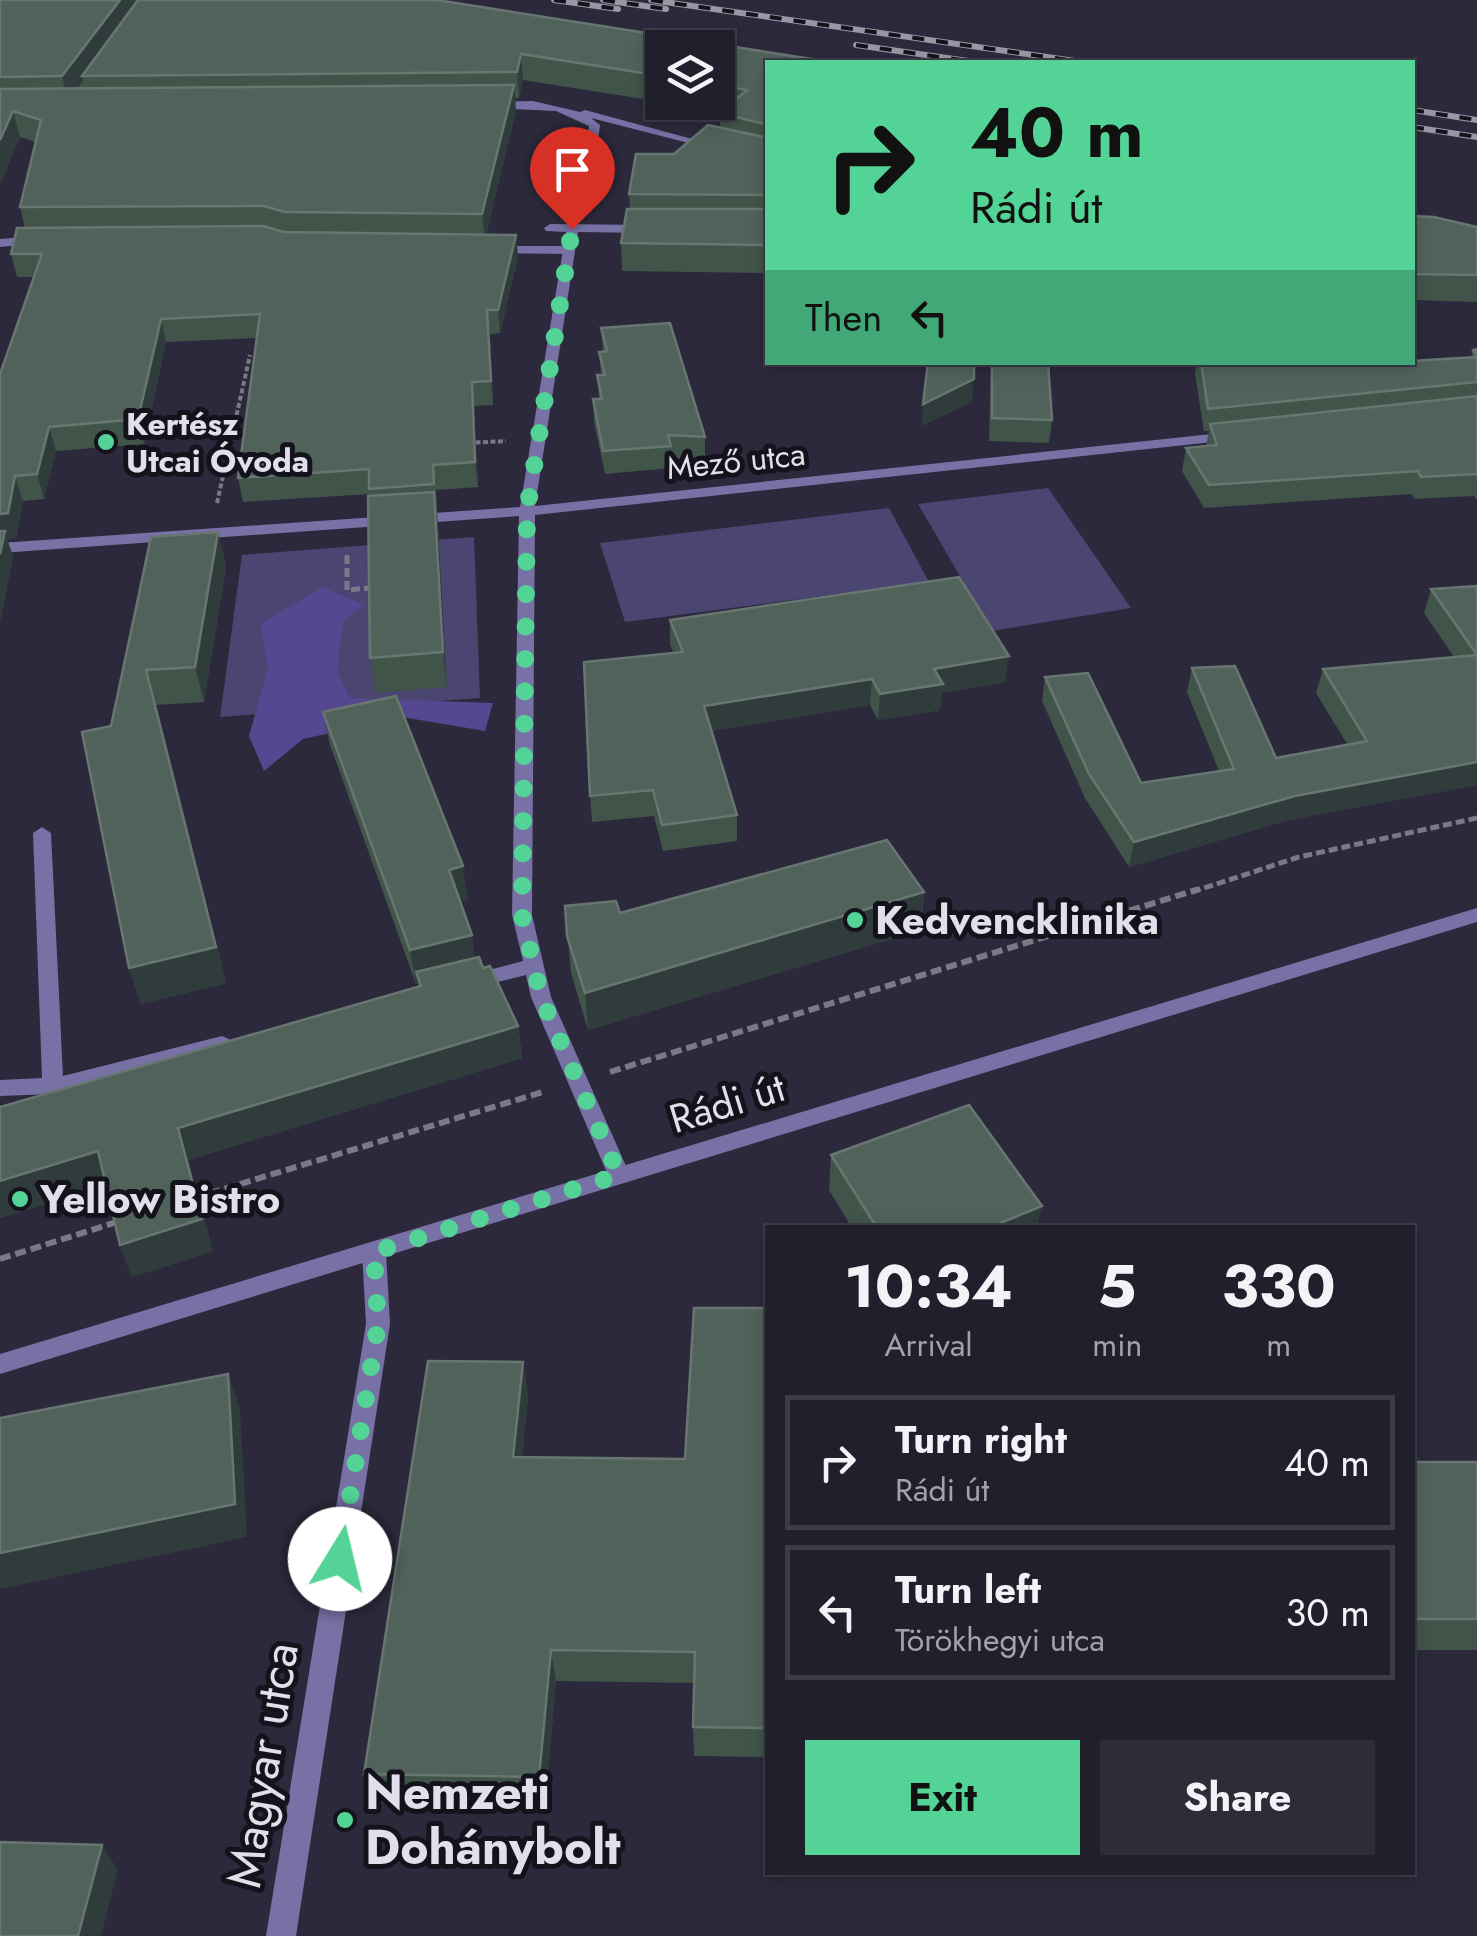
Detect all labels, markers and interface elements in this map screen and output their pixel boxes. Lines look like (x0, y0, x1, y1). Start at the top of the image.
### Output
map controls (645, 30, 735, 120)
button: layers (645, 30, 735, 120)
text: 40 m (970, 82, 1144, 183)
icon: right (805, 100, 935, 230)
pin (530, 127, 615, 230)
icon: arrive (545, 142, 600, 197)
text: Rádi út (970, 175, 1102, 240)
text: Then (805, 290, 882, 345)
icon: left (902, 290, 957, 345)
place label: Kertész Utcai Óvoda (126, 401, 309, 484)
marker: Kertész Utcai Óvoda (95, 431, 117, 453)
street label: Mező utca (665, 431, 807, 491)
place label: Kedvencklinika (875, 891, 1159, 949)
marker: Kedvencklinika (844, 909, 866, 931)
street label: Rádi út (662, 1058, 792, 1148)
place label: Yellow Bistro (39, 1170, 280, 1228)
marker: Yellow Bistro (9, 1188, 31, 1210)
text: 10:34 (844, 1243, 1013, 1330)
text: 5 (1098, 1243, 1137, 1330)
text: 330 (1221, 1243, 1336, 1330)
text: Arrival (884, 1322, 973, 1368)
text: min (1092, 1322, 1142, 1368)
text: m (1266, 1322, 1291, 1368)
text: Turn right (895, 1412, 1067, 1467)
icon: right (810, 1435, 865, 1490)
text: 40 m (1284, 1435, 1370, 1490)
text: Rádi út (895, 1467, 989, 1513)
position arrow (288, 1507, 392, 1611)
text: Turn left (895, 1562, 1041, 1617)
icon: left (810, 1585, 865, 1640)
text: 30 m (1285, 1585, 1370, 1640)
text: Törökhegyi utca (895, 1617, 1105, 1663)
street label: Magyar utca (209, 1638, 316, 1893)
button: Exit (805, 1740, 1080, 1855)
button: Share (1100, 1740, 1375, 1855)
place label: Nemzeti Dohánybolt (365, 1758, 621, 1882)
marker: Nemzeti Dohánybolt (334, 1809, 356, 1831)

